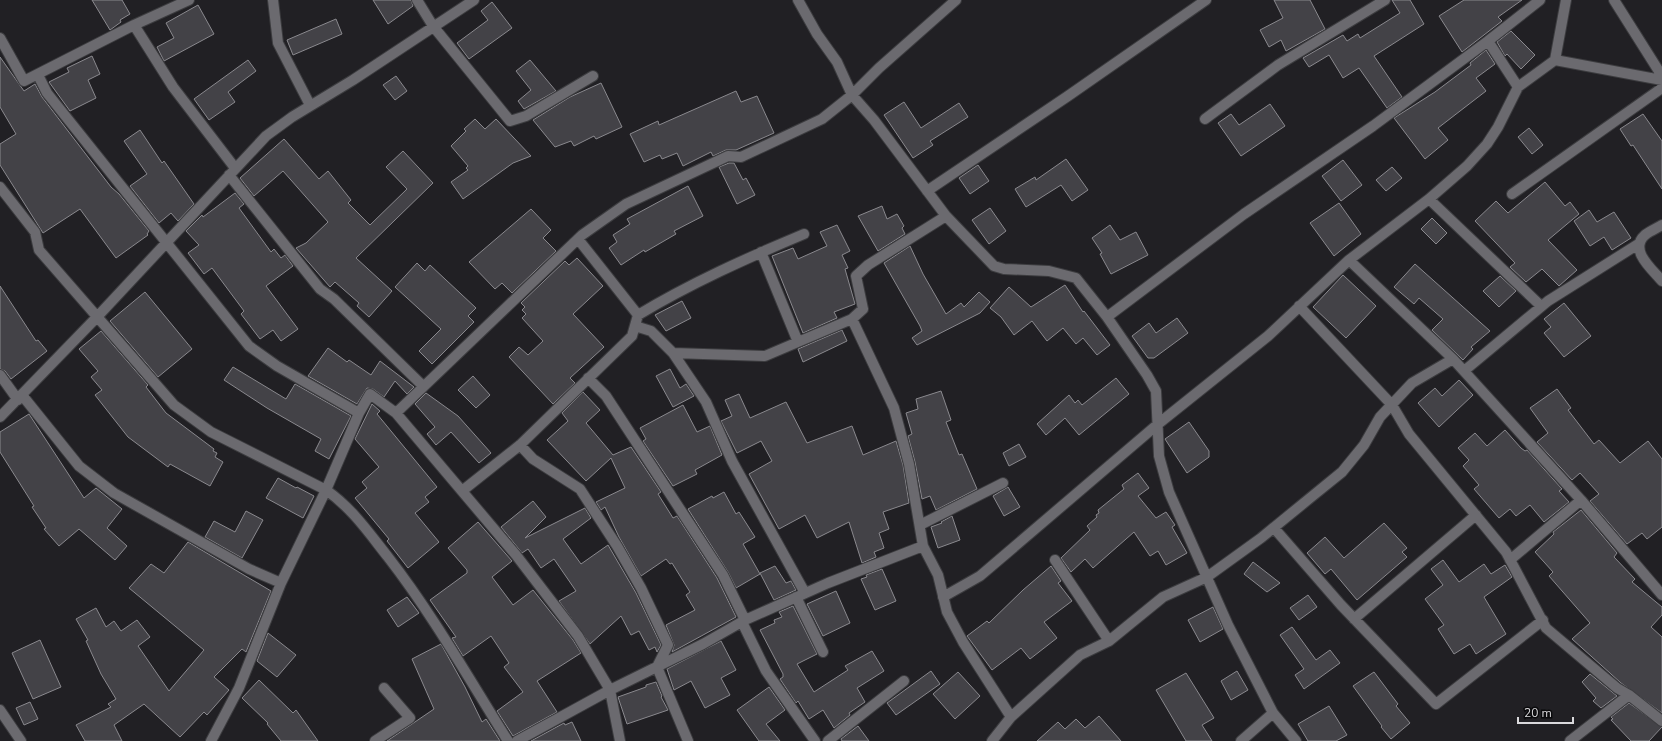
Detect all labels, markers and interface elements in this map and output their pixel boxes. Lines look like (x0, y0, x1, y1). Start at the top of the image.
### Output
scale bar (1518, 699, 1573, 725)
text: 20 m (1524, 705, 1552, 721)

